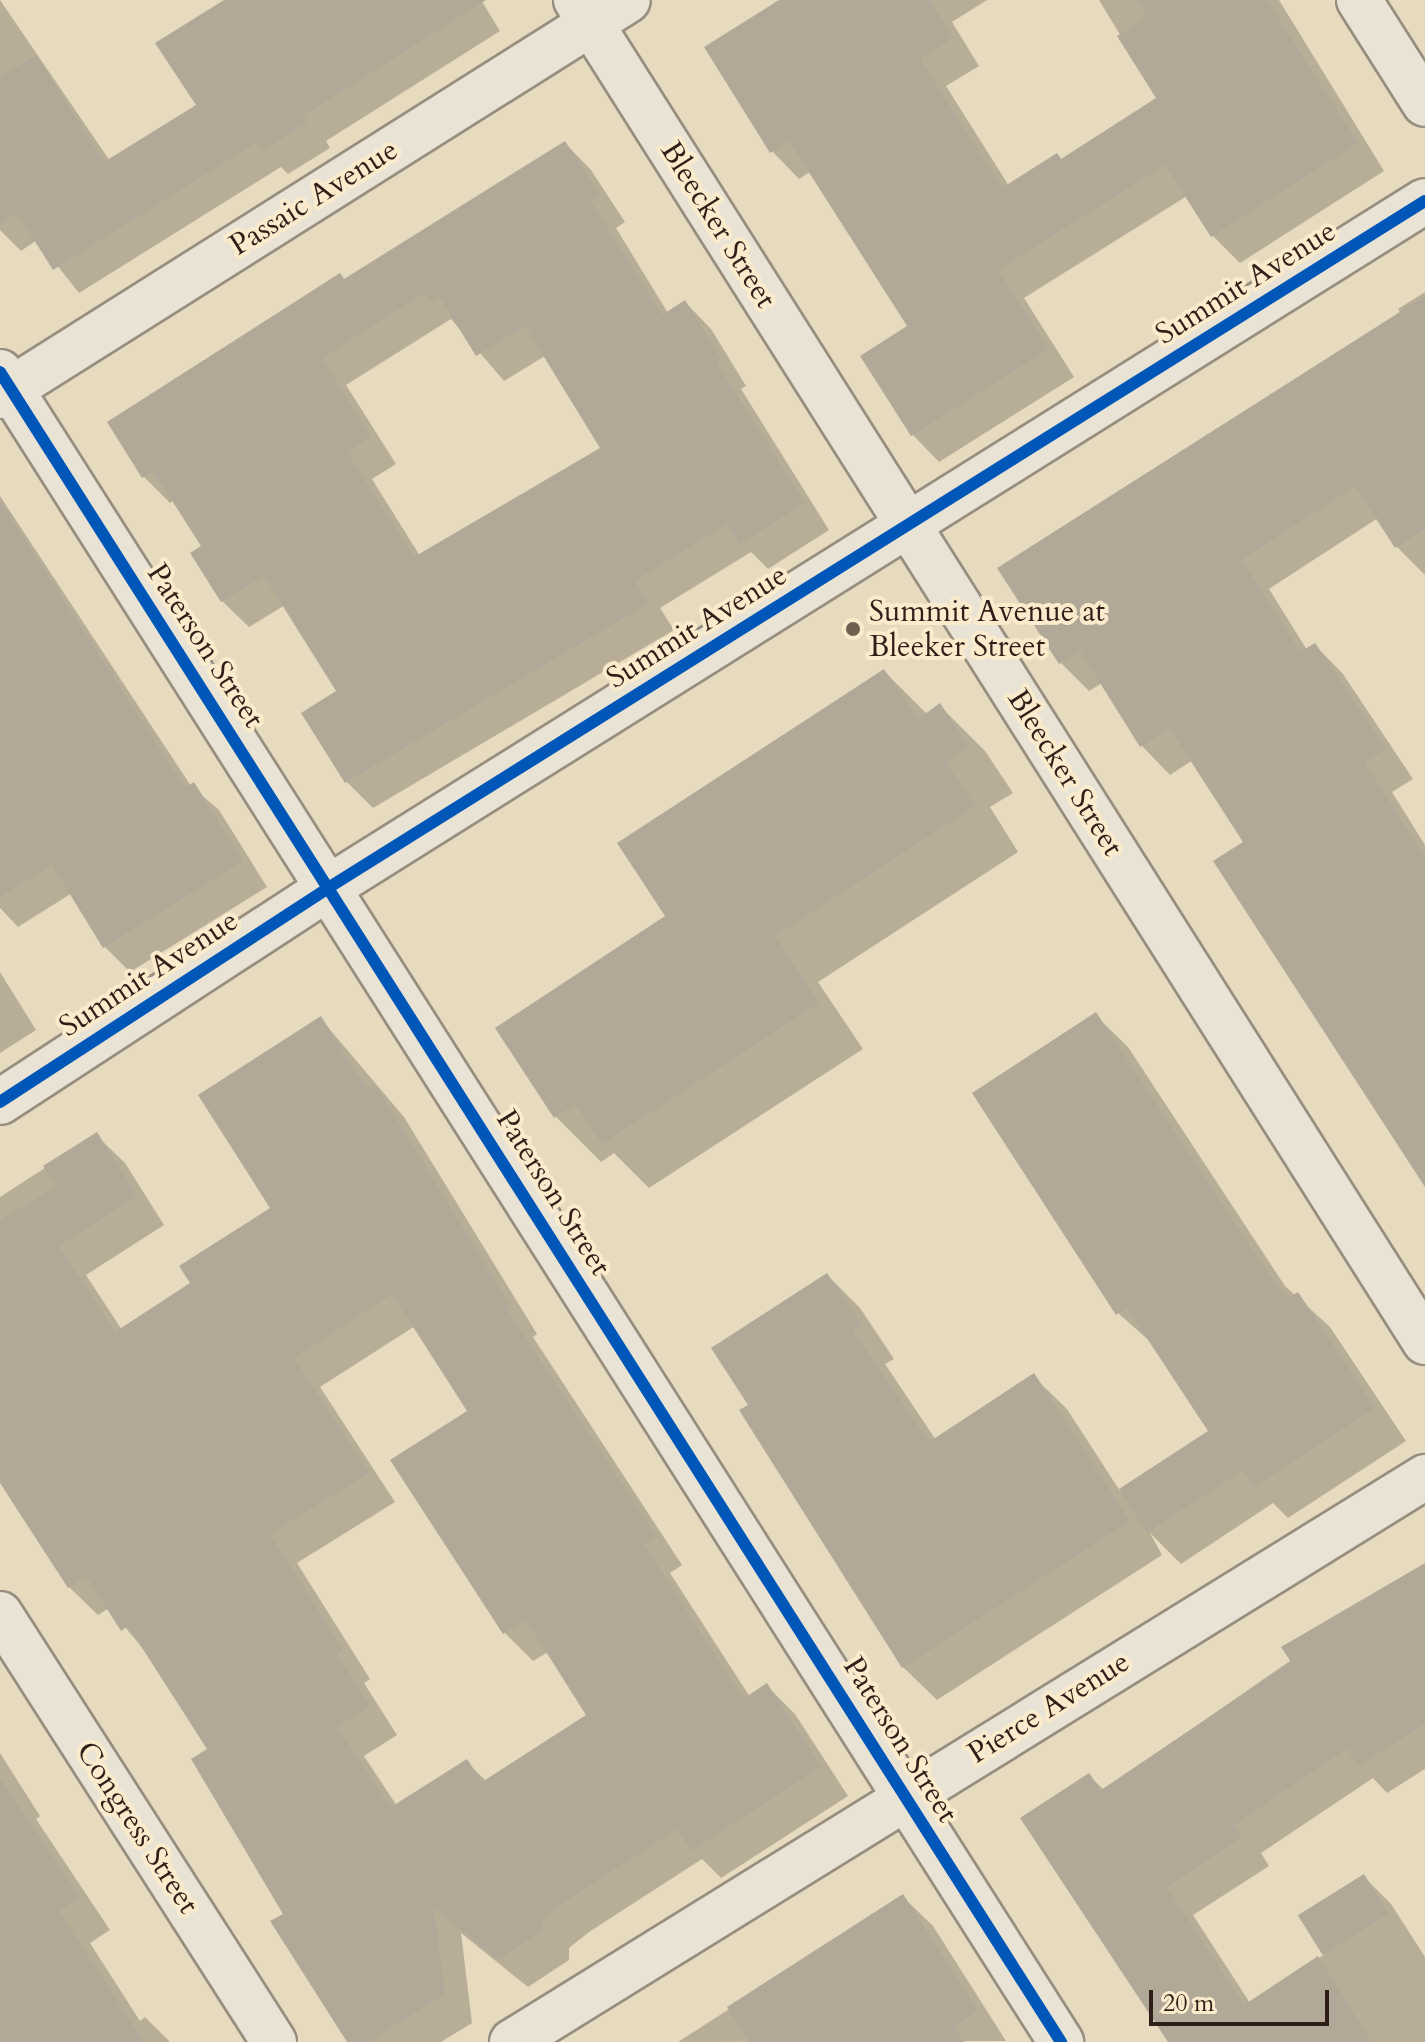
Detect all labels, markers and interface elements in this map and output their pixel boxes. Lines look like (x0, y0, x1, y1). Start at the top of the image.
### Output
street label: Passaic Avenue (223, 132, 405, 264)
street label: Bleecker Street (652, 135, 784, 315)
street label: Summit Avenue (1149, 213, 1343, 353)
street label: Paterson Street (139, 557, 271, 735)
street label: Summit Avenue (600, 557, 794, 697)
place label: Summit Avenue at Bleeker Street (869, 594, 1105, 664)
marker: Summit Avenue at Bleeker Street (844, 620, 862, 638)
street label: Bleecker Street (999, 683, 1131, 863)
street label: Summit Avenue (53, 903, 245, 1045)
street label: Paterson Street (488, 1104, 618, 1282)
street label: Pierce Avenue (962, 1644, 1136, 1772)
street label: Paterson Street (835, 1651, 965, 1829)
street label: Congress Street (68, 1735, 206, 1921)
scale bar (1153, 1974, 1333, 2024)
text: 20 m (1163, 1987, 1214, 2020)

